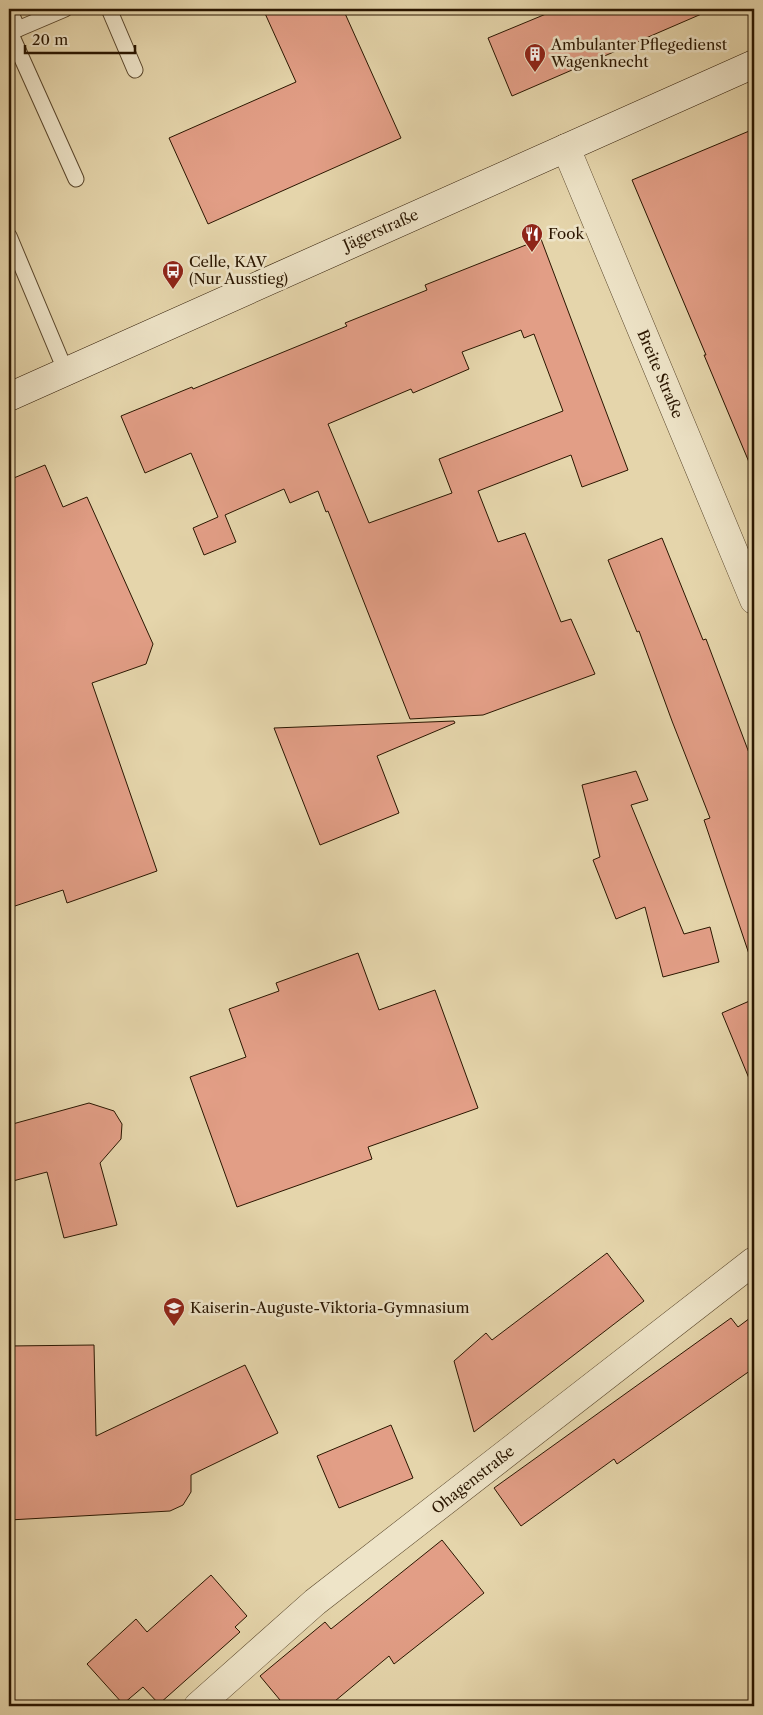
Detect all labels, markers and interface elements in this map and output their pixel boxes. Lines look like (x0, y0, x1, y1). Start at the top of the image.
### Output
scale bar (25, 22, 135, 54)
text: 20 m (32, 30, 68, 49)
place label: Ambulanter Pflegedienst Wagenknecht (550, 35, 728, 71)
building icon: Ambulanter Pflegedienst Wagenknecht (523, 42, 547, 73)
street label: Jägerstraße (338, 205, 421, 255)
restaurant icon: Fook (520, 222, 544, 253)
place label: Fook (548, 224, 586, 243)
place label: Celle, KAV (Nur Ausstieg) (189, 252, 288, 288)
bus stop icon: Celle, KAV (Nur Ausstieg) (161, 259, 185, 290)
street label: Breite Straße (633, 327, 688, 421)
school or university icon: Kaiserin-Auguste-Viktoria-Gymnasium (162, 1296, 186, 1327)
place label: Kaiserin-Auguste-Viktoria-Gymnasium (190, 1298, 470, 1317)
street label: Ohagenstraße (427, 1441, 518, 1518)

